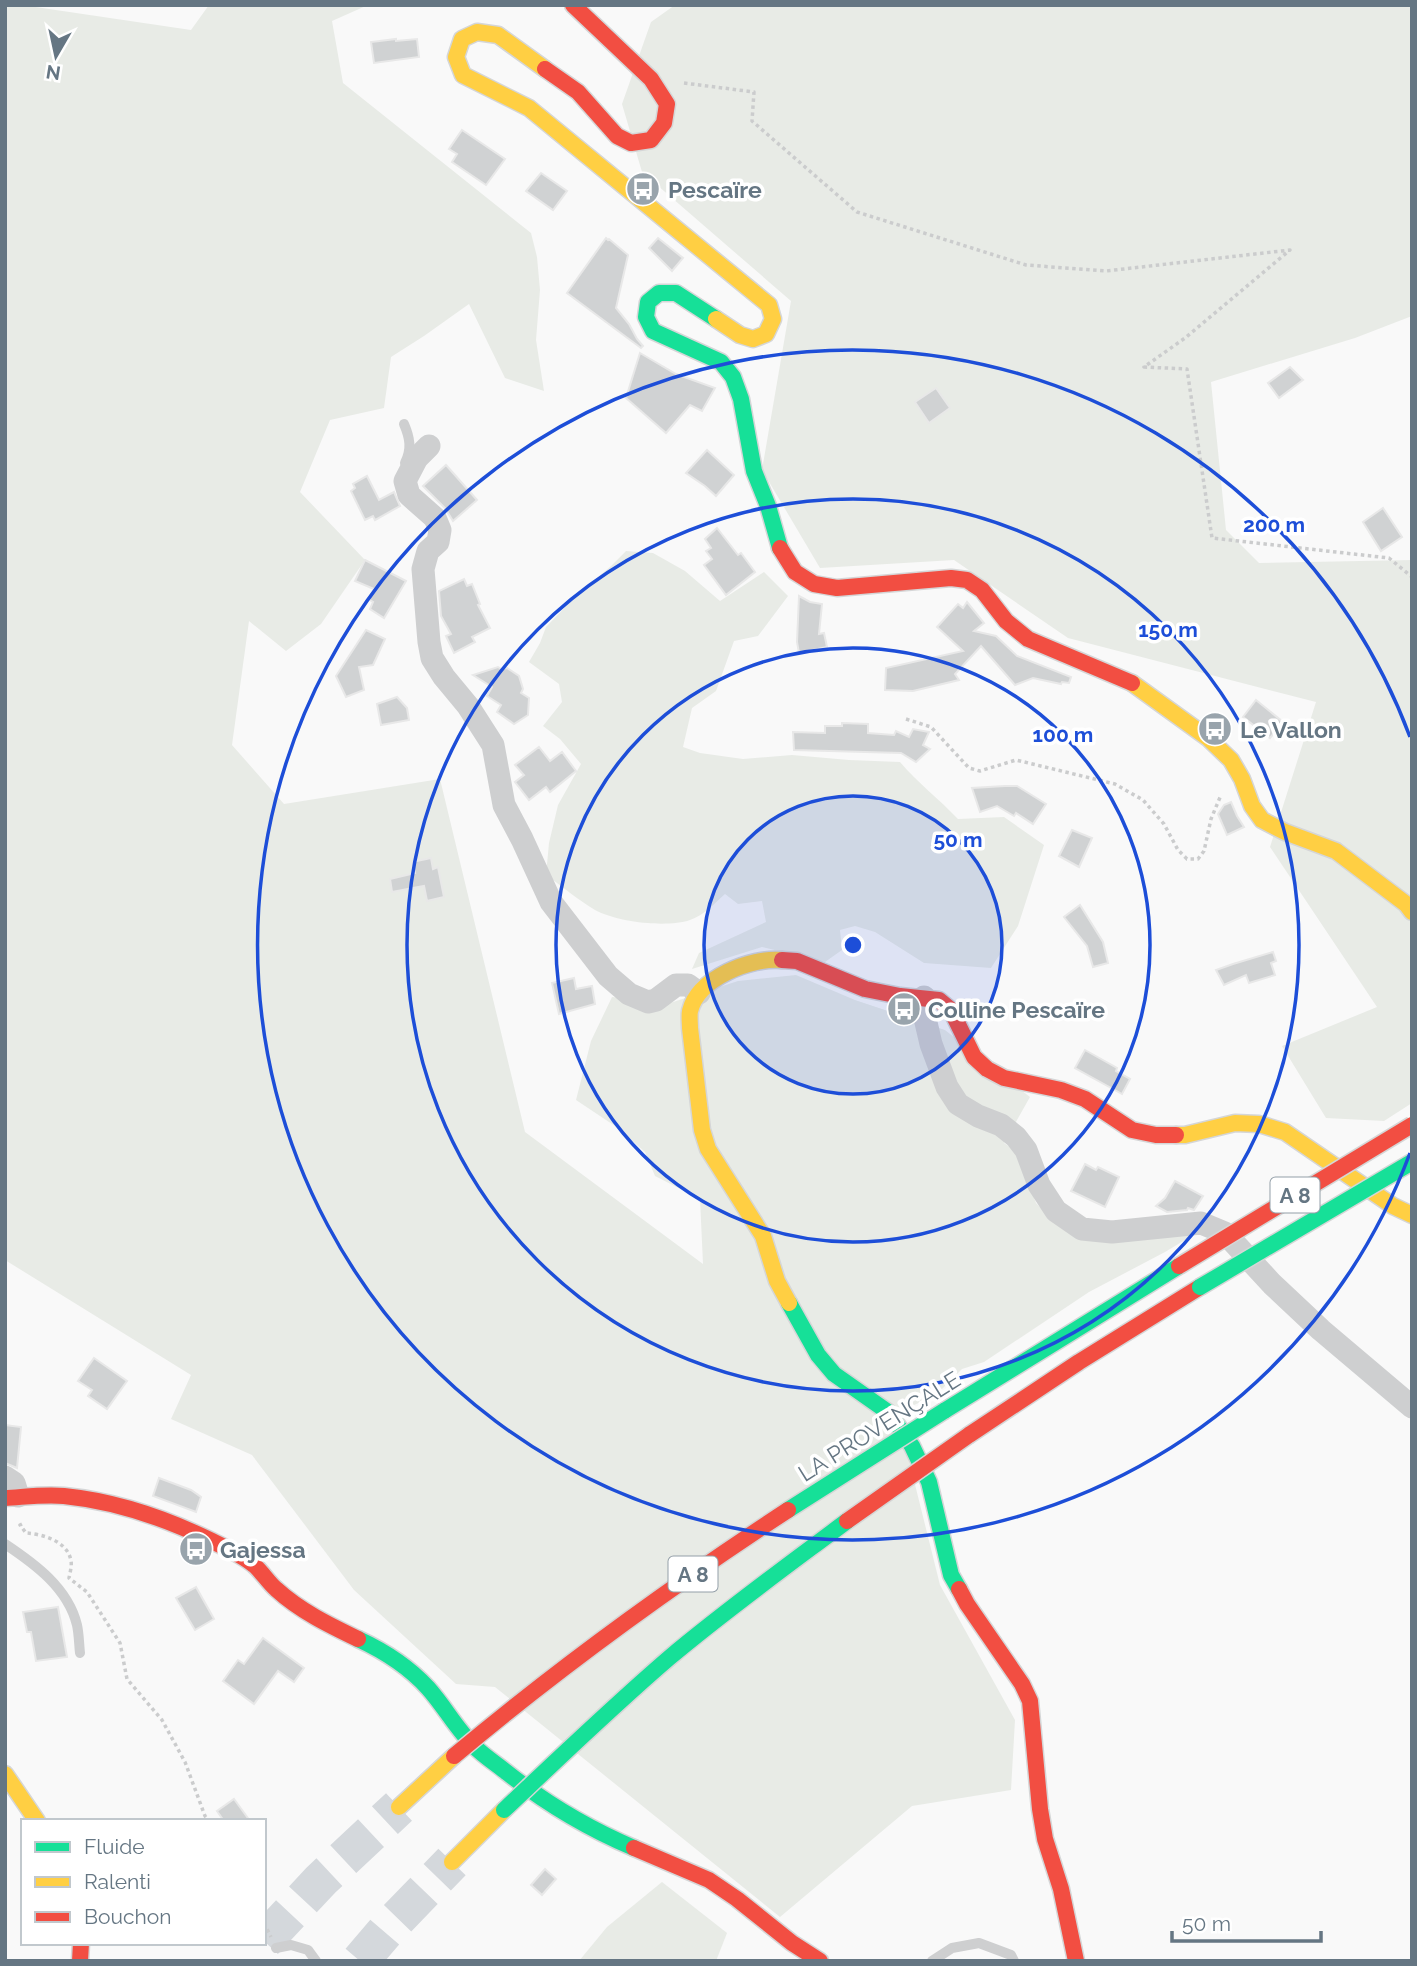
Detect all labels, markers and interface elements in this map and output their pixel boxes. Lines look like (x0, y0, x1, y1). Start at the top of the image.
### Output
north arrow (21, 21, 91, 91)
text: N (44, 61, 62, 85)
bus stop icon: Pescaïre (624, 170, 662, 208)
place label: Pescaïre (668, 176, 762, 203)
text: 200 m (1243, 512, 1305, 537)
text: 150 m (1138, 617, 1198, 642)
bus stop icon: Le Vallon (1196, 710, 1234, 748)
place label: Le Vallon (1240, 716, 1342, 743)
text: 100 m (1033, 722, 1093, 747)
text: 50 m (933, 827, 983, 852)
centre of rings (841, 933, 865, 957)
bus stop icon: Colline Pescaïre (885, 990, 923, 1028)
place label: Colline Pescaïre (928, 996, 1105, 1023)
road number: A 8 (1270, 1178, 1320, 1212)
street label: LA PROVENÇALE (793, 1365, 965, 1487)
bus stop icon: Gajessa (177, 1530, 215, 1568)
place label: Gajessa (220, 1536, 306, 1563)
road number: A 8 (668, 1556, 718, 1592)
legend (21, 1819, 266, 1945)
text: Fluide (84, 1834, 145, 1859)
text: Ralenti (84, 1869, 151, 1894)
scale bar (1172, 1899, 1321, 1943)
text: Bouchon (84, 1904, 171, 1929)
text: 50 m (1182, 1911, 1231, 1936)

